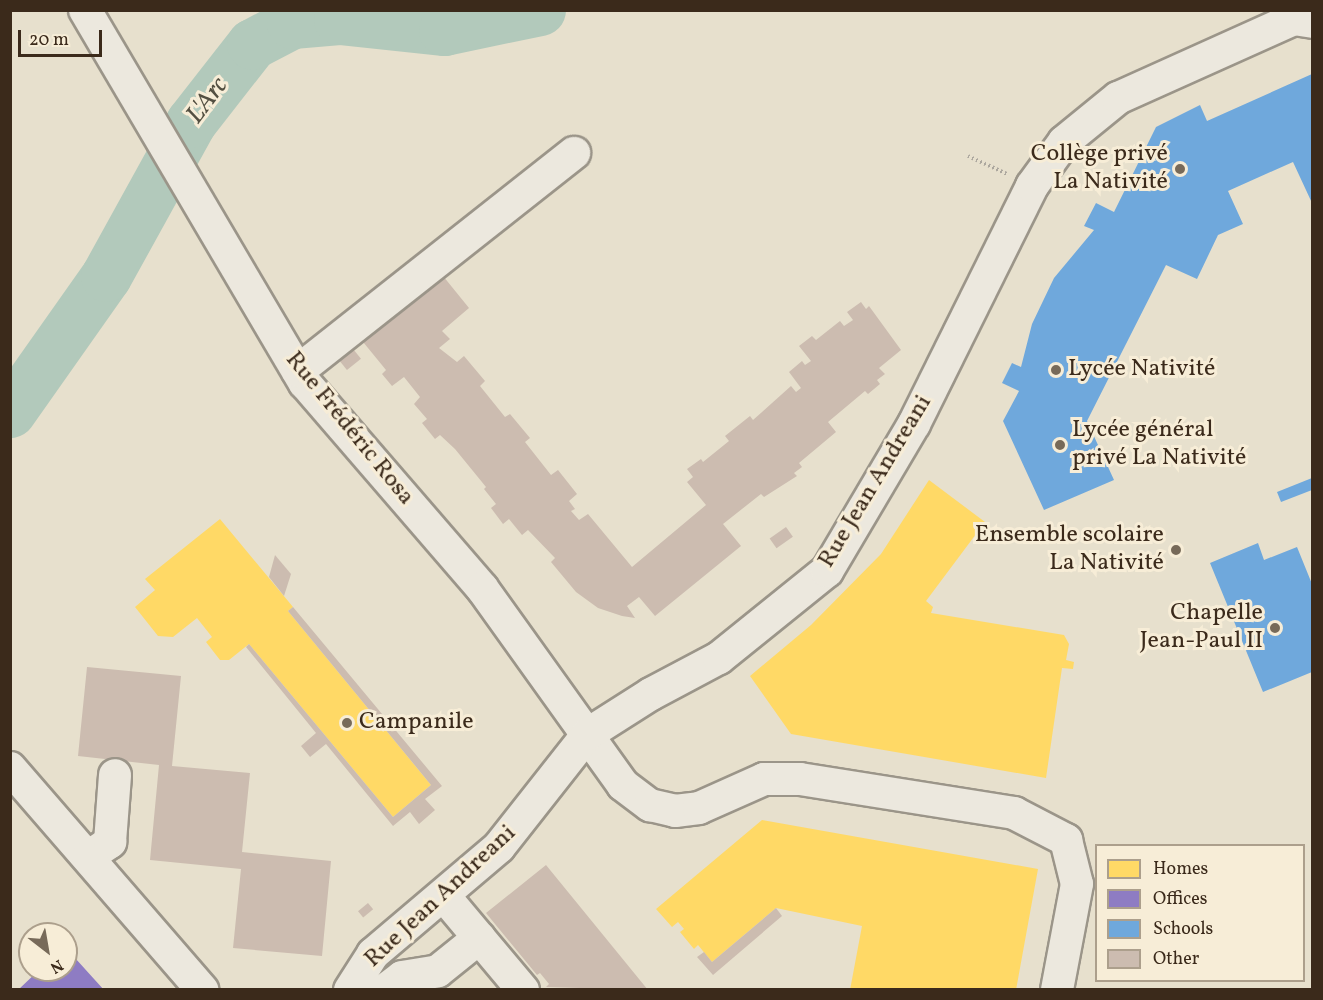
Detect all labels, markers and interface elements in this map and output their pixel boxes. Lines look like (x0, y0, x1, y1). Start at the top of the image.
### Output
scale bar (21, 18, 105, 56)
text: 20 m (29, 28, 69, 53)
water label: L'Arc (180, 72, 236, 130)
place label: Collège privé La Nativité (1031, 141, 1168, 197)
marker: Collège privé La Nativité (1173, 162, 1187, 176)
street label: Rue Frédéric Rosa (278, 347, 420, 511)
place label: Lycée Nativité (1068, 356, 1215, 384)
marker: Lycée Nativité (1049, 363, 1063, 377)
street label: Rue Jean Andreani (813, 391, 939, 573)
place label: Lycée général privé La Nativité (1072, 417, 1246, 473)
marker: Lycée général privé La Nativité (1053, 438, 1067, 452)
place label: Ensemble scolaire La Nativité (975, 522, 1164, 578)
marker: Ensemble scolaire La Nativité (1169, 543, 1183, 557)
place label: Chapelle Jean-Paul II (1140, 600, 1263, 656)
marker: Chapelle Jean-Paul II (1268, 621, 1282, 635)
place label: Campanile (359, 709, 474, 737)
marker: Campanile (340, 716, 354, 730)
street label: Rue Jean Andreani (359, 820, 523, 974)
legend (1095, 844, 1305, 982)
text: Homes (1153, 857, 1208, 882)
text: Offices (1153, 887, 1208, 912)
text: Schools (1153, 917, 1213, 942)
north arrow (18, 922, 78, 982)
text: Other (1153, 947, 1199, 972)
text: N (46, 953, 67, 978)

